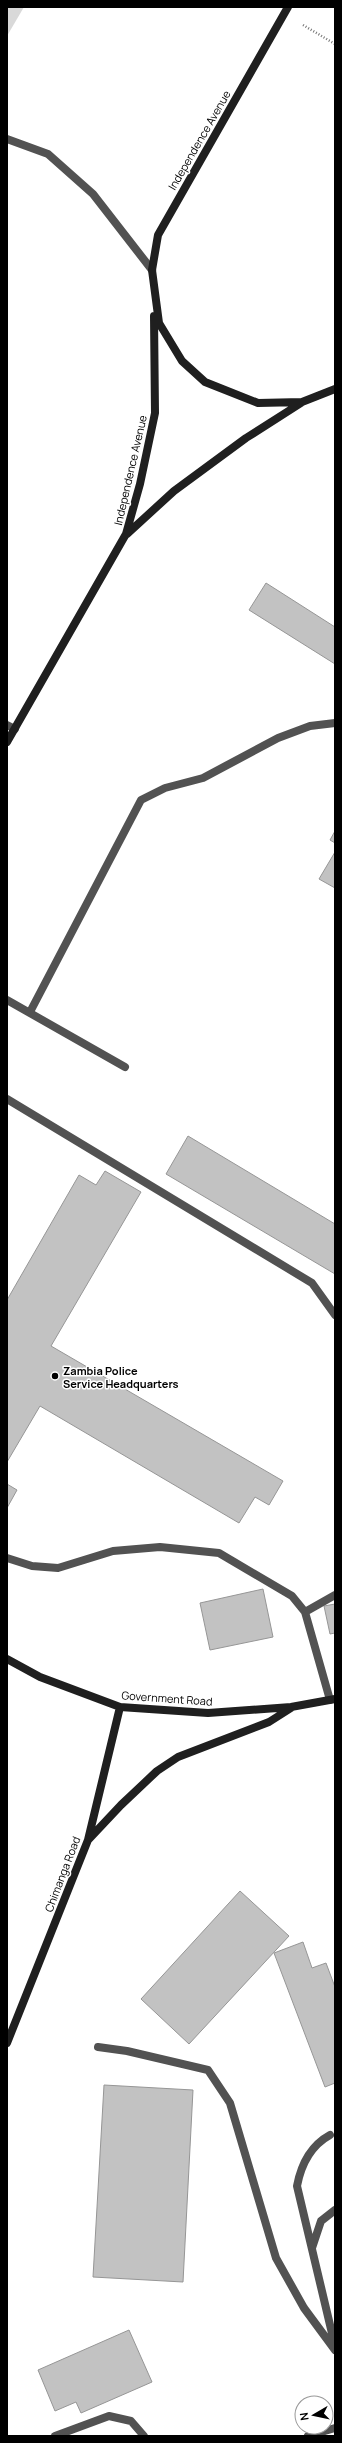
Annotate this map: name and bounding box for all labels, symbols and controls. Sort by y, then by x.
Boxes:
street label: Independence Avenue [164,87,234,193]
street label: Independence Avenue [110,413,150,527]
place label: Zambia Police Service Headquarters [63,1363,179,1391]
marker: Zambia Police Service Headquarters [50,1371,60,1381]
street label: Government Road [121,1687,213,1709]
street label: Chimanga Road [41,1834,83,1914]
north arrow [294,2395,334,2435]
text: N [296,2411,312,2422]

